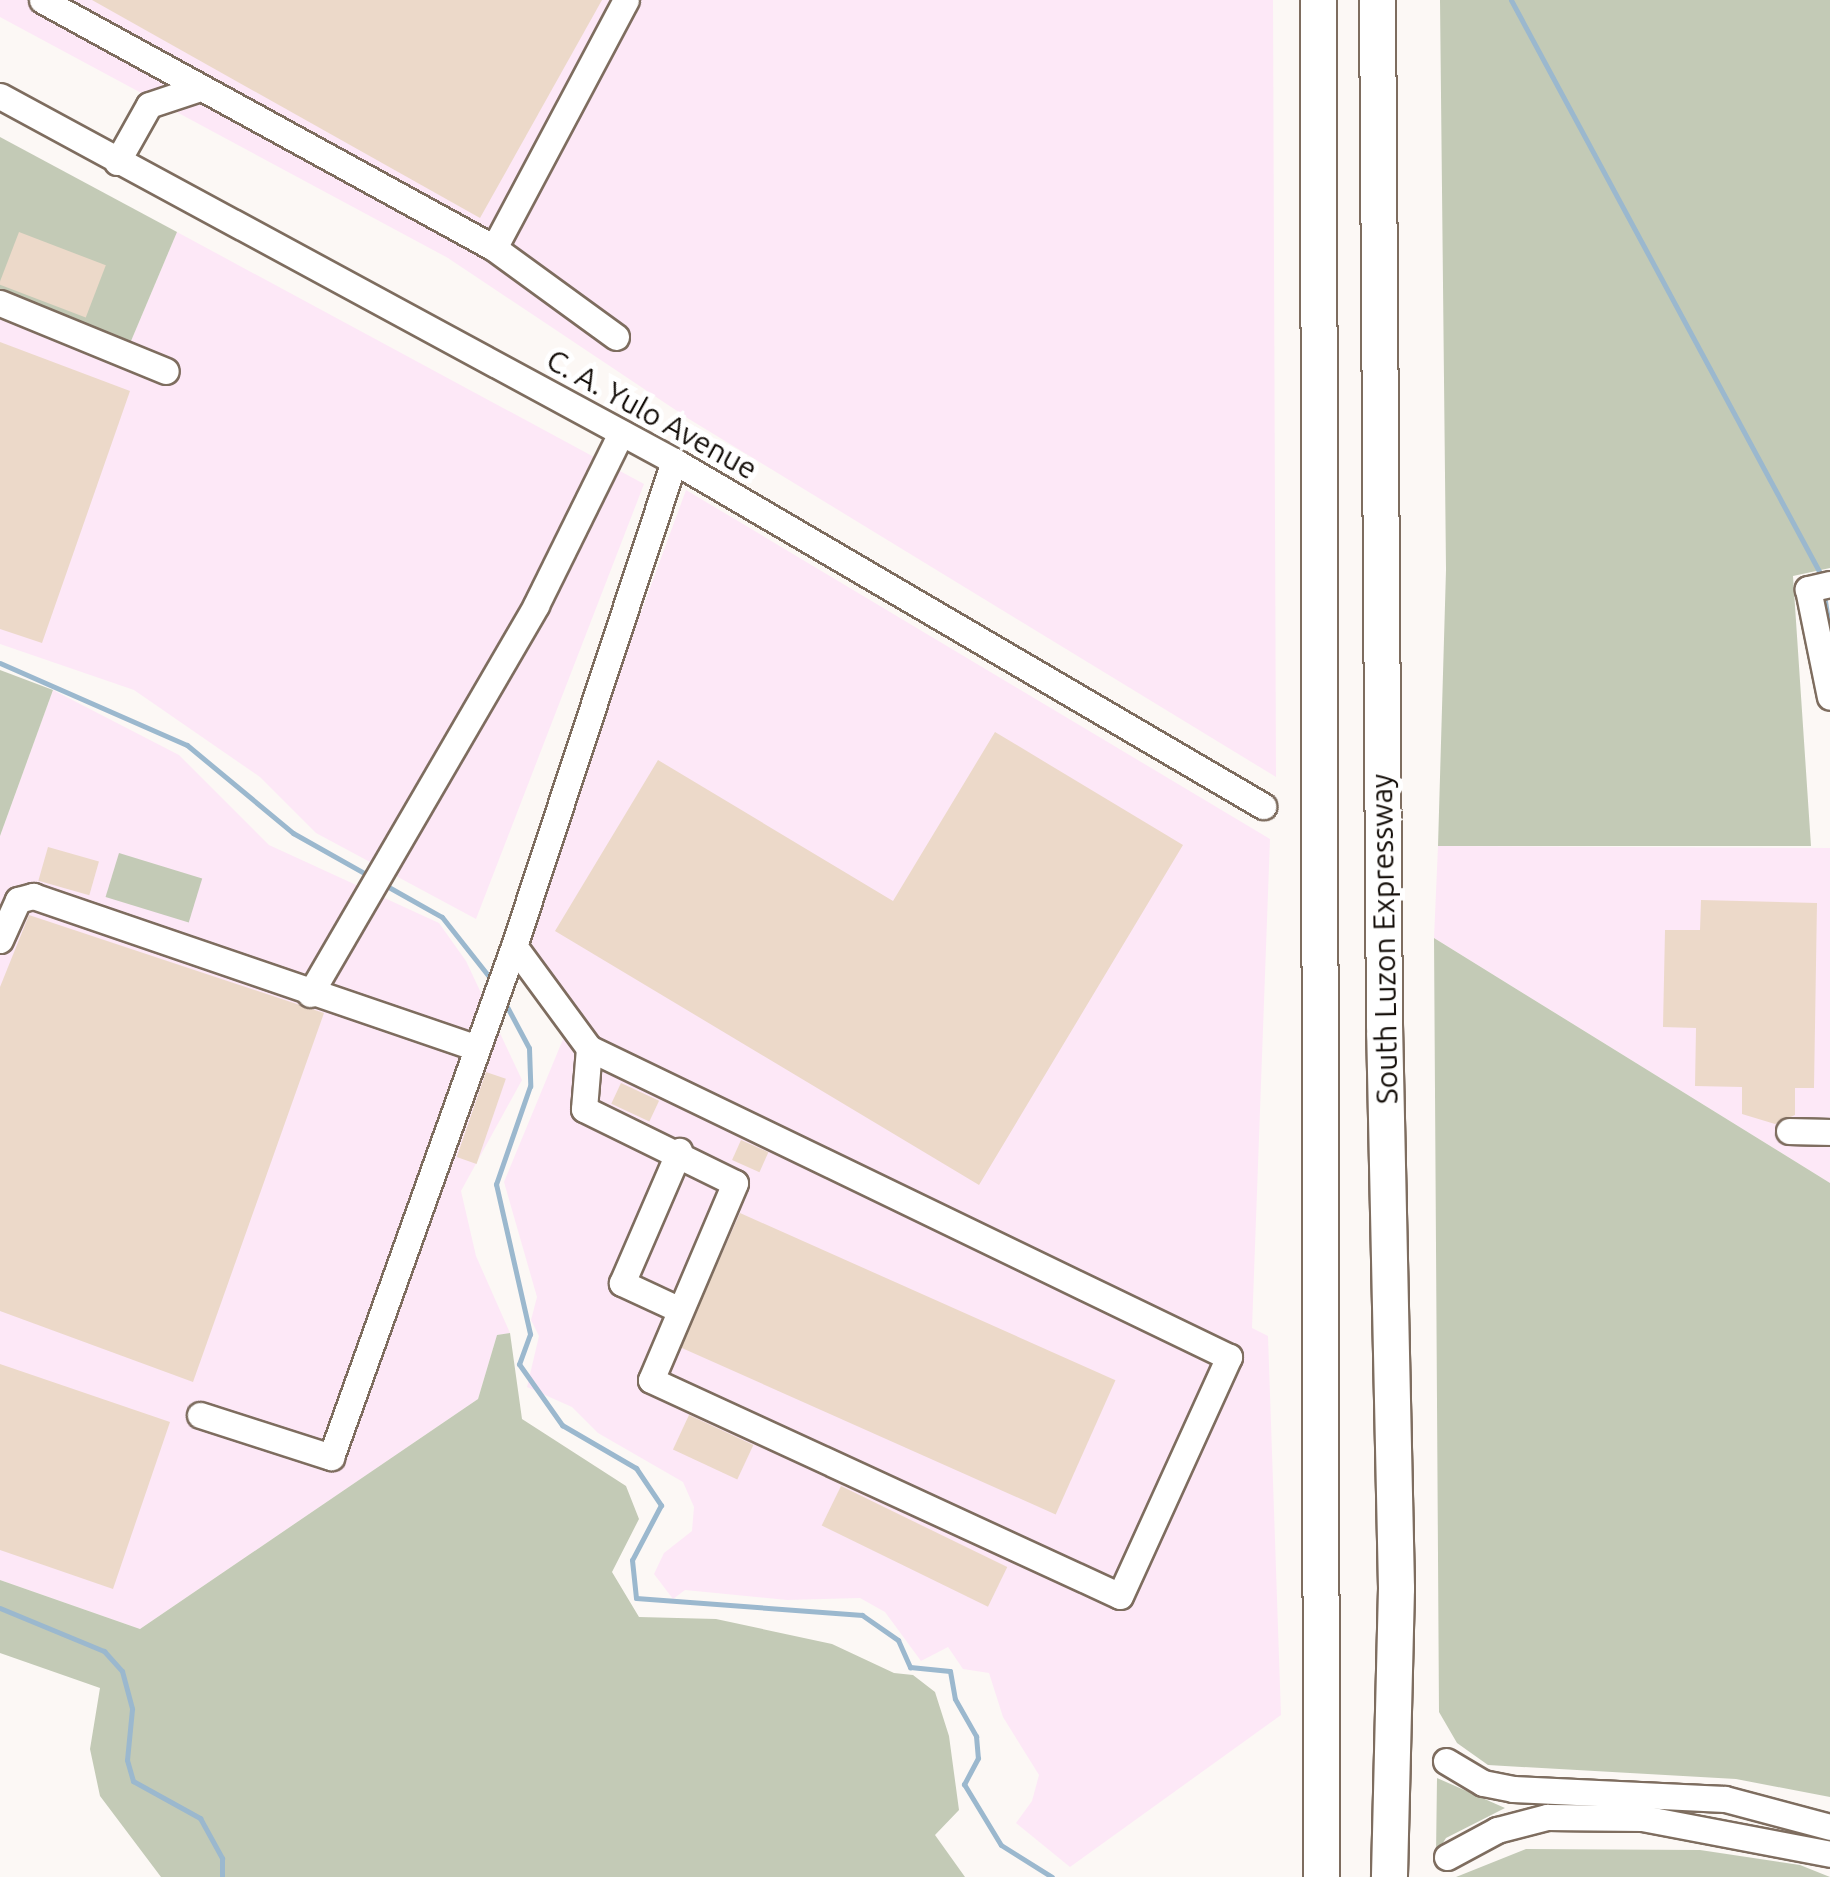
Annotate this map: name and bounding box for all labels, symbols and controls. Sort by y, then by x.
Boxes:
street label: C. A. Yulo Avenue [541,341,763,487]
street label: South Luzon Expressway [1363,773,1405,1105]

